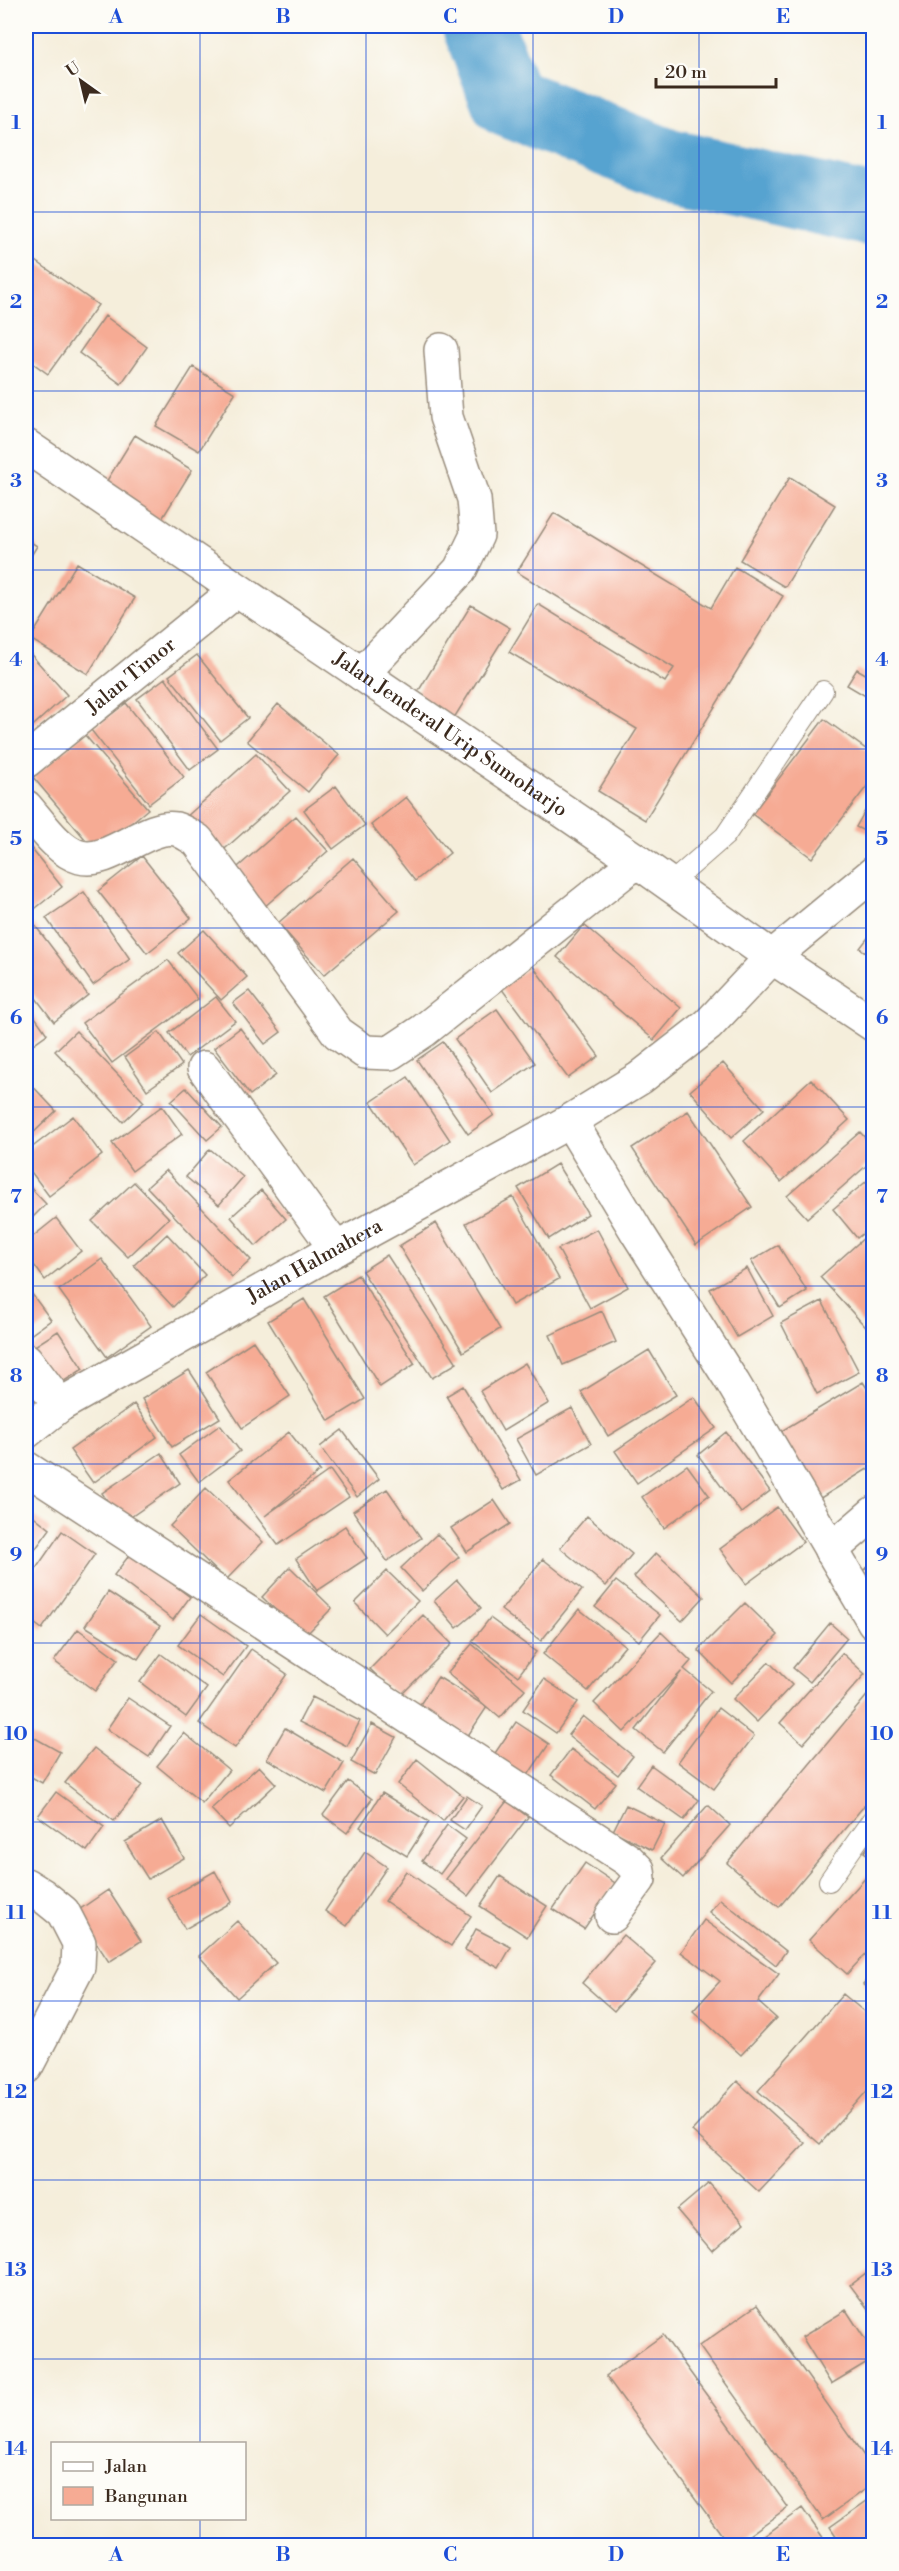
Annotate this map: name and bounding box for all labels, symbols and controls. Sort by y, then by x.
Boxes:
text: A [108,5,124,30]
text: B [275,5,291,30]
text: C [443,5,457,30]
text: D [608,5,624,30]
text: E [776,5,790,30]
north arrow [51,51,111,111]
scale bar [656,51,776,89]
text: U [62,57,84,81]
text: 20 m [665,61,707,84]
text: 1 [11,111,21,136]
text: 1 [877,111,887,136]
text: 2 [10,290,22,315]
text: 2 [876,290,888,315]
text: 3 [10,469,22,494]
text: 3 [876,469,888,494]
street label: Jalan Timor [80,632,181,721]
street label: Jalan Jenderal Urip Sumoharjo [328,645,572,823]
text: 4 [9,648,23,673]
text: 4 [875,648,889,673]
text: 5 [10,827,22,852]
text: 5 [876,827,888,852]
text: 6 [10,1006,23,1031]
text: 6 [876,1006,889,1031]
text: 7 [10,1185,22,1210]
text: 7 [876,1185,888,1210]
street label: Jalan Halmahera [242,1213,388,1310]
text: 8 [10,1364,23,1389]
text: 8 [876,1364,889,1389]
text: 9 [10,1543,22,1568]
text: 9 [876,1543,888,1568]
text: 10 [4,1722,28,1747]
text: 10 [870,1722,894,1747]
text: 11 [6,1901,26,1926]
text: 11 [872,1901,892,1926]
text: 12 [5,2080,27,2105]
text: 12 [871,2080,893,2105]
text: 13 [5,2258,27,2283]
text: 13 [871,2258,893,2283]
text: 14 [5,2437,27,2462]
text: 14 [871,2437,893,2462]
legend [51,2442,246,2520]
text: Jalan [104,2455,147,2478]
text: Bangunan [104,2485,188,2508]
text: A [108,2543,124,2568]
text: B [275,2543,291,2568]
text: C [443,2543,457,2568]
text: D [608,2543,624,2568]
text: E [776,2543,790,2568]

